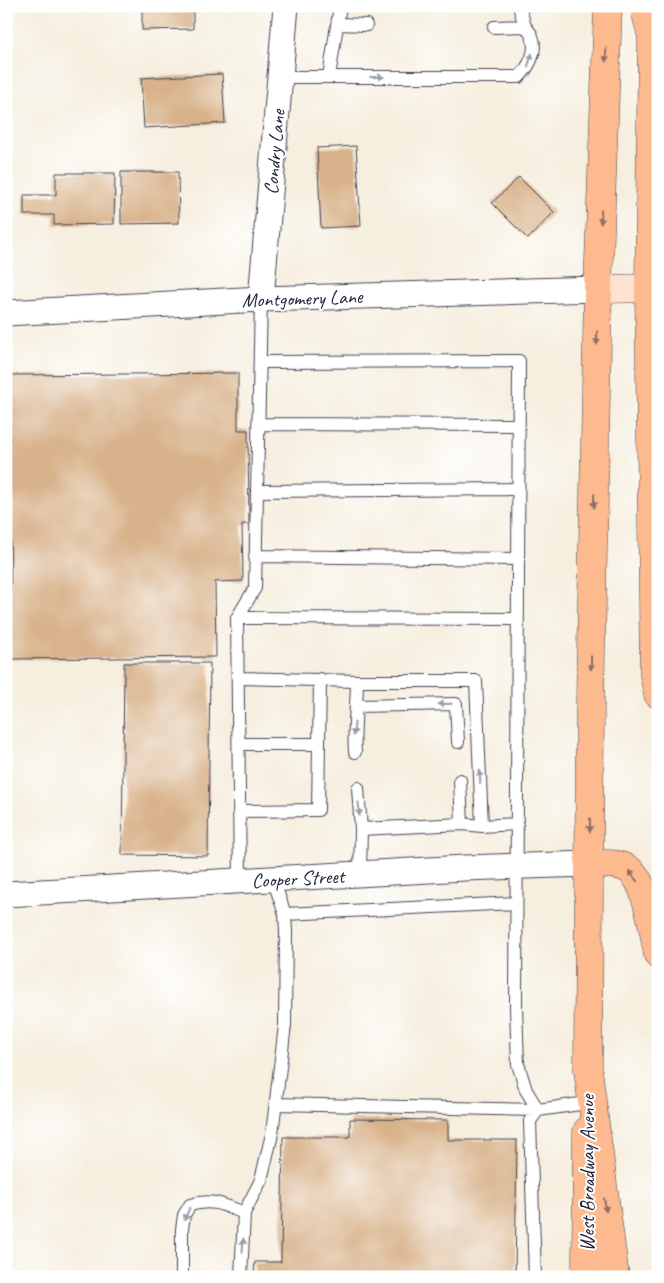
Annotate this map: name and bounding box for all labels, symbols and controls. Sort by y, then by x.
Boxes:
one-way arrow [602,47,610,63]
one-way arrow [527,52,535,67]
one-way arrow [370,73,386,81]
street label: Condry Lane [258,107,291,195]
one-way arrow [596,210,604,226]
street label: Montgomery Lane [241,284,364,313]
one-way arrow [593,330,601,346]
one-way arrow [590,493,598,509]
one-way arrow [587,655,595,671]
one-way arrow [437,700,453,708]
one-way arrow [350,721,358,737]
one-way arrow [476,769,484,785]
one-way arrow [355,801,363,817]
one-way arrow [586,818,594,834]
street label: Cooper Street [251,863,347,893]
one-way arrow [628,870,639,883]
street label: West Broadway Avenue [575,1093,600,1251]
one-way arrow [602,1197,610,1213]
one-way arrow [182,1207,190,1221]
one-way arrow [240,1237,248,1253]

